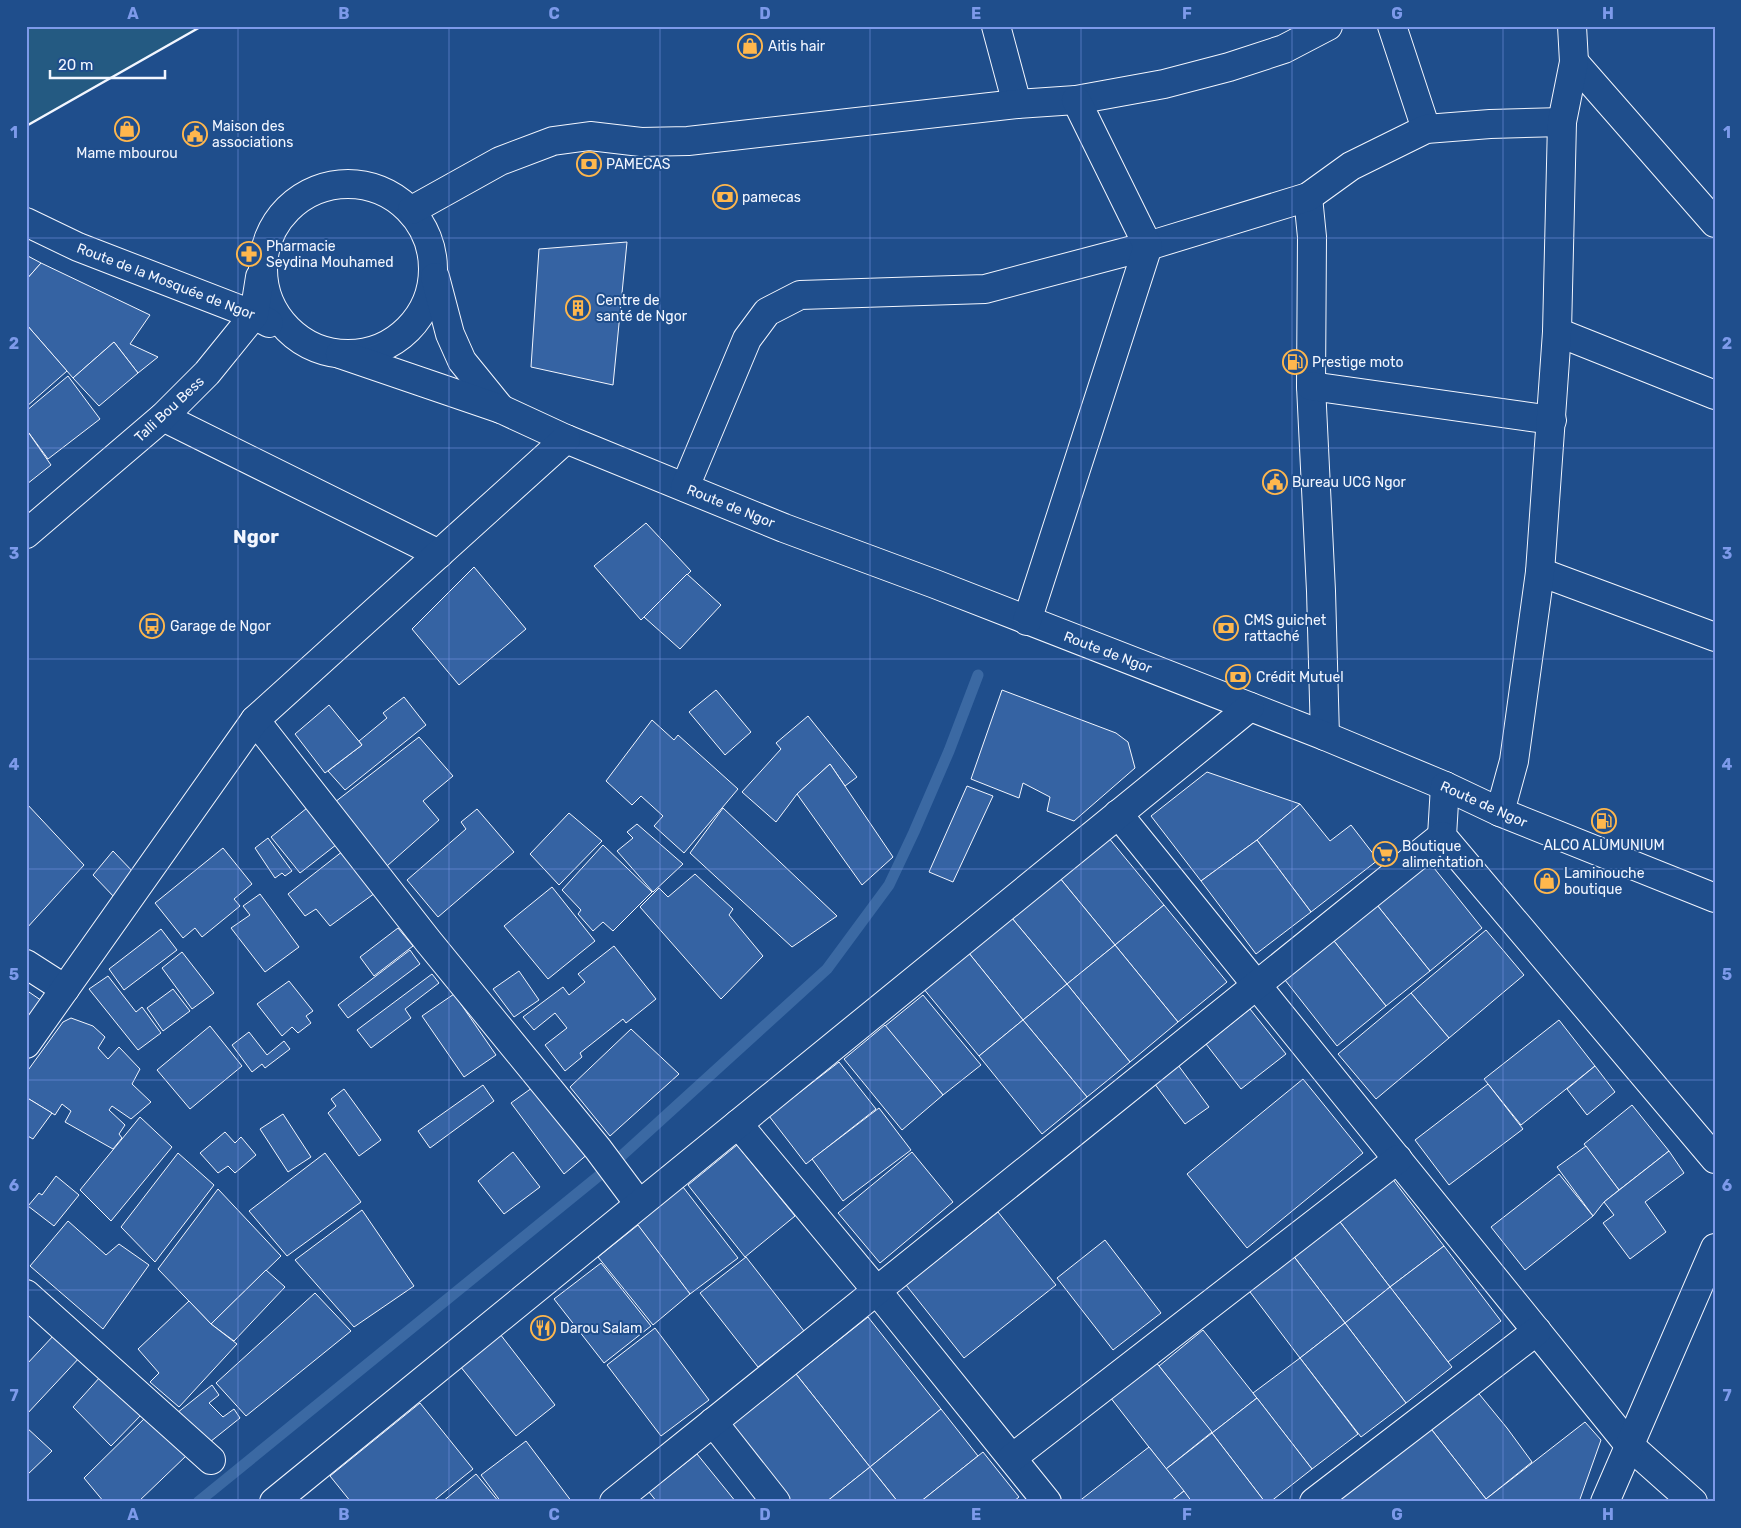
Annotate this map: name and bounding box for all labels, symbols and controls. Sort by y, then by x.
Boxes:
text: A [127,4,139,23]
text: B [338,4,350,23]
text: C [548,4,560,23]
text: D [759,4,771,23]
text: E [971,4,981,23]
text: F [1182,4,1192,23]
text: G [1391,4,1403,23]
text: H [1602,4,1614,23]
shop icon: Aitis hair [737,33,763,59]
place label: Aitis hair [768,38,826,55]
scale bar [50,48,165,80]
text: 20 m [58,56,93,74]
shop icon: Mame mbourou [114,116,140,142]
place label: Maison des associations [212,118,293,151]
public building icon: Maison des associations [182,121,208,147]
text: 1 [10,123,18,142]
text: 1 [1723,123,1731,142]
place label: Mame mbourou [76,145,178,162]
bank icon: PAMECAS [576,151,602,177]
place label: PAMECAS [606,156,671,173]
bank icon: pamecas [712,184,738,210]
place label: pamecas [742,189,801,206]
place label: Pharmacie Seydina Mouhamed [266,238,394,271]
street label: Route de la Mosquée de Ngor [74,240,258,324]
pharmacy icon: Pharmacie Seydina Mouhamed [236,241,262,267]
place label: Centre de santé de Ngor [596,292,688,325]
building icon: Centre de santé de Ngor [565,295,591,321]
text: 2 [9,334,19,353]
text: 2 [1722,334,1732,353]
fuel station icon: Prestige moto [1282,349,1308,375]
place label: Prestige moto [1312,354,1404,371]
street label: Talli Bou Bess [131,373,208,446]
public building icon: Bureau UCG Ngor [1262,469,1288,495]
place label: Bureau UCG Ngor [1292,474,1407,491]
street label: Route de Ngor [684,481,778,532]
district label: Ngor [233,525,279,548]
text: 3 [9,544,19,563]
text: 3 [1722,544,1732,563]
place label: CMS guichet rattaché [1244,612,1327,645]
bus stop icon: Garage de Ngor [139,613,165,639]
bank icon: CMS guichet rattaché [1213,615,1239,641]
place label: Garage de Ngor [170,618,272,635]
street label: Route de Ngor [1061,628,1155,677]
bank icon: Crédit Mutuel [1225,664,1251,690]
place label: Crédit Mutuel [1256,669,1344,686]
text: 4 [9,755,20,774]
text: 4 [1722,755,1733,774]
street label: Route de Ngor [1438,778,1531,831]
fuel station icon: ALCO ALUMUNIUM [1591,808,1617,834]
place label: ALCO ALUMUNIUM [1543,837,1665,854]
place label: Boutique alimentation [1402,838,1484,871]
supermarket icon: Boutique alimentation [1372,841,1398,867]
place label: Laminouche boutique [1564,865,1645,898]
shop icon: Laminouche boutique [1534,868,1560,894]
text: 5 [9,965,19,984]
text: 5 [1722,965,1732,984]
text: 6 [9,1176,19,1195]
text: 6 [1722,1176,1732,1195]
restaurant icon: Darou Salam [530,1315,556,1341]
place label: Darou Salam [560,1320,642,1337]
text: 7 [9,1386,19,1405]
text: 7 [1722,1386,1732,1405]
text: A [127,1505,139,1524]
text: B [338,1505,350,1524]
text: C [548,1505,560,1524]
text: D [759,1505,771,1524]
text: E [971,1505,981,1524]
text: F [1182,1505,1192,1524]
text: G [1391,1505,1403,1524]
text: H [1602,1505,1614,1524]

